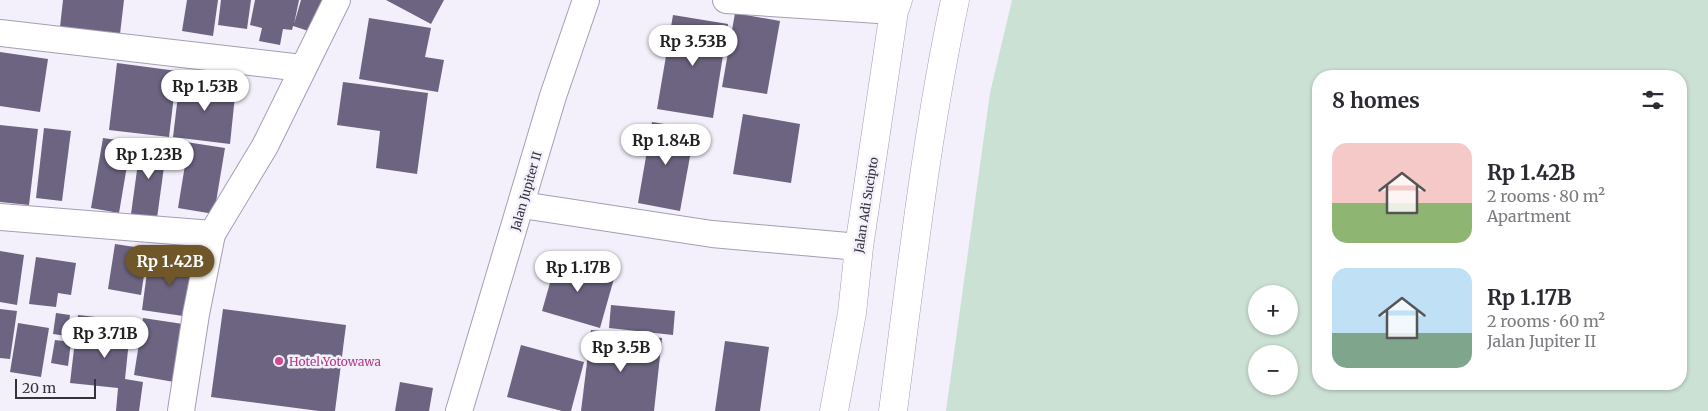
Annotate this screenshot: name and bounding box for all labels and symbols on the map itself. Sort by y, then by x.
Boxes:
pin: Rp 3.53B [641,24,745,67]
pin: Rp 1.53B [153,70,257,112]
pin: Rp 1.84B [614,124,718,166]
pin: Rp 1.23B [97,138,201,180]
street label: Jalan Jupiter II [507,150,544,233]
street label: Jalan Adi Sucipto [851,156,881,255]
pin: Rp 1.42B [118,244,222,287]
pin: Rp 1.17B [526,250,630,293]
pin: Rp 3.71B [53,316,157,359]
pin: Rp 3.5B [575,330,667,373]
place label: Hotel Yotowawa [289,354,381,369]
marker: Hotel Yotowawa [273,355,285,367]
scale bar [15,376,96,399]

